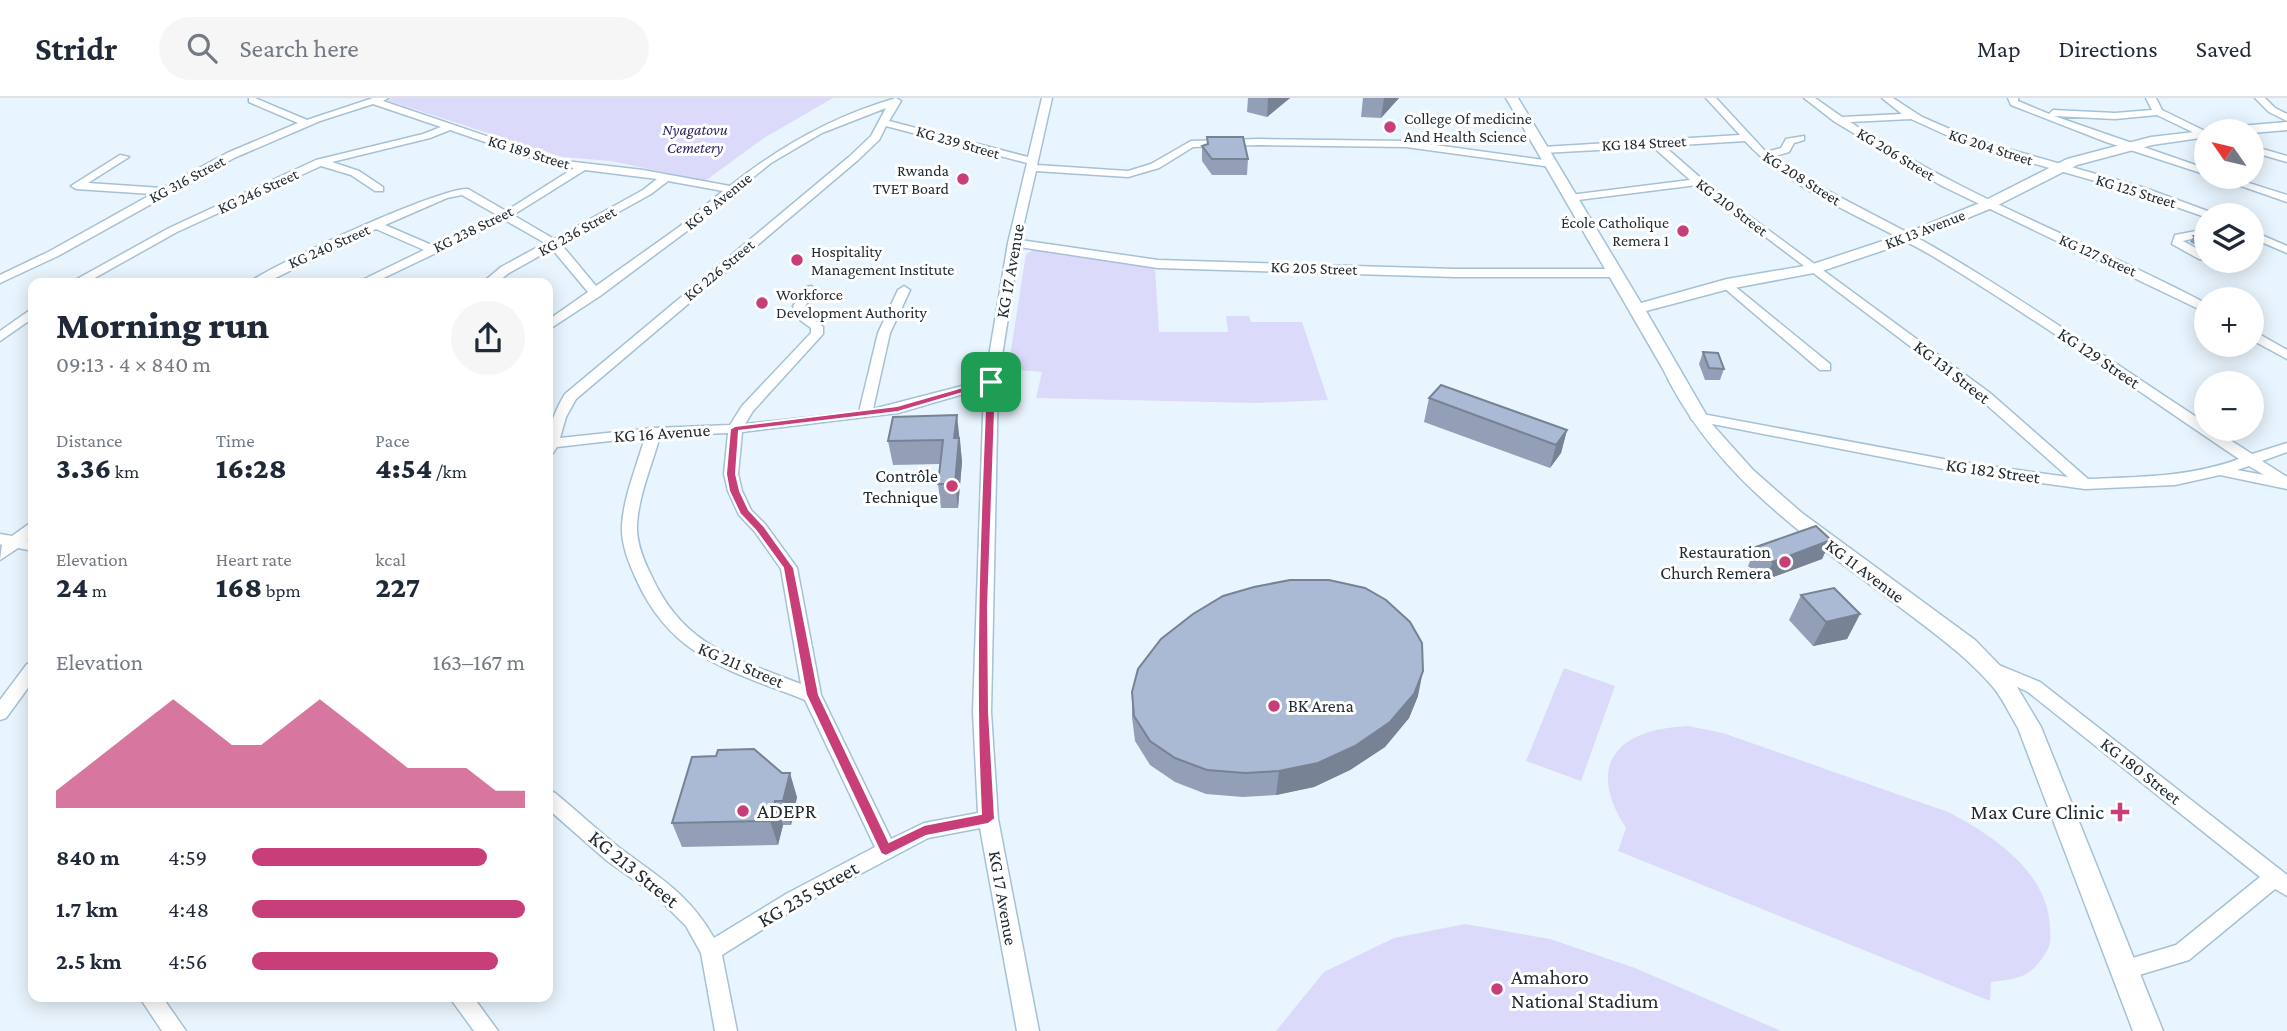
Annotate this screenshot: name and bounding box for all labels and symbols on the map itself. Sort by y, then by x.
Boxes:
place label: College Of medicine And Health Science [1404,110,1532,145]
marker: College Of medicine And Health Science [1382,119,1398,135]
north arrow [2194,119,2264,189]
park label: Nyagatovu Cemetery [662,121,728,157]
street label: KG 239 Street [914,122,1002,162]
street label: KG 206 Street [1854,124,1938,184]
street label: KG 204 Street [1947,125,2036,169]
street label: KG 189 Street [486,132,573,173]
street label: KG 184 Street [1601,132,1687,154]
street label: KG 208 Street [1760,147,1844,209]
street label: KG 316 Street [146,152,229,206]
place label: Rwanda TVET Board [873,162,950,197]
street label: KG 246 Street [215,165,301,217]
street label: KG 8 Avenue [681,169,755,233]
marker: Rwanda TVET Board [955,171,971,187]
street label: KG 125 Street [2094,171,2179,211]
street label: KG 210 Street [1693,175,1771,240]
street label: KG 238 Street [430,202,516,256]
street label: KG 236 Street [535,202,619,259]
street label: KK 13 Avenue [1883,206,1967,252]
place label: École Catholique Remera 1 [1561,214,1669,249]
street label: KG 240 Street [286,220,373,272]
street label: KG 17 Avenue [992,222,1028,320]
marker: École Catholique Remera 1 [1675,223,1691,239]
street label: KG 127 Street [2057,230,2140,280]
street label: KG 226 Street [681,235,758,304]
place label: Hospitality Management Institute [811,243,954,279]
marker: Hospitality Management Institute [789,252,805,268]
street label: KG 205 Street [1270,258,1358,278]
place label: Workforce Development Authority [776,286,928,322]
marker: Workforce Development Authority [754,295,770,311]
street label: KG 129 Street [2054,323,2144,393]
street label: KG 131 Street [1910,336,1995,409]
pin [961,352,1021,412]
street label: KG 16 Avenue [613,420,711,446]
street label: KG 182 Street [1945,455,2042,488]
place label: Contrôle Technique [863,466,938,507]
marker: Contrôle Technique [944,478,960,494]
street label: KG 11 Avenue [1822,535,1908,607]
place label: Restauration Church Remera [1660,542,1771,583]
marker: Restauration Church Remera [1777,554,1793,570]
street label: KG 211 Street [695,638,788,692]
place label: BK Arena [1288,696,1354,716]
marker: BK Arena [1266,698,1282,714]
street label: KG 180 Street [2097,733,2186,809]
place label: ADEPR [757,799,817,823]
place label: Max Cure Clinic [1971,800,2104,824]
marker: Max Cure Clinic [2110,802,2130,822]
marker: ADEPR [735,803,751,819]
street label: KG 213 Street [584,825,685,913]
street label: KG 17 Avenue [985,849,1021,947]
street label: KG 235 Street [753,855,863,932]
place label: Amahoro National Stadium [1511,965,1659,1013]
marker: Amahoro National Stadium [1489,981,1505,997]

